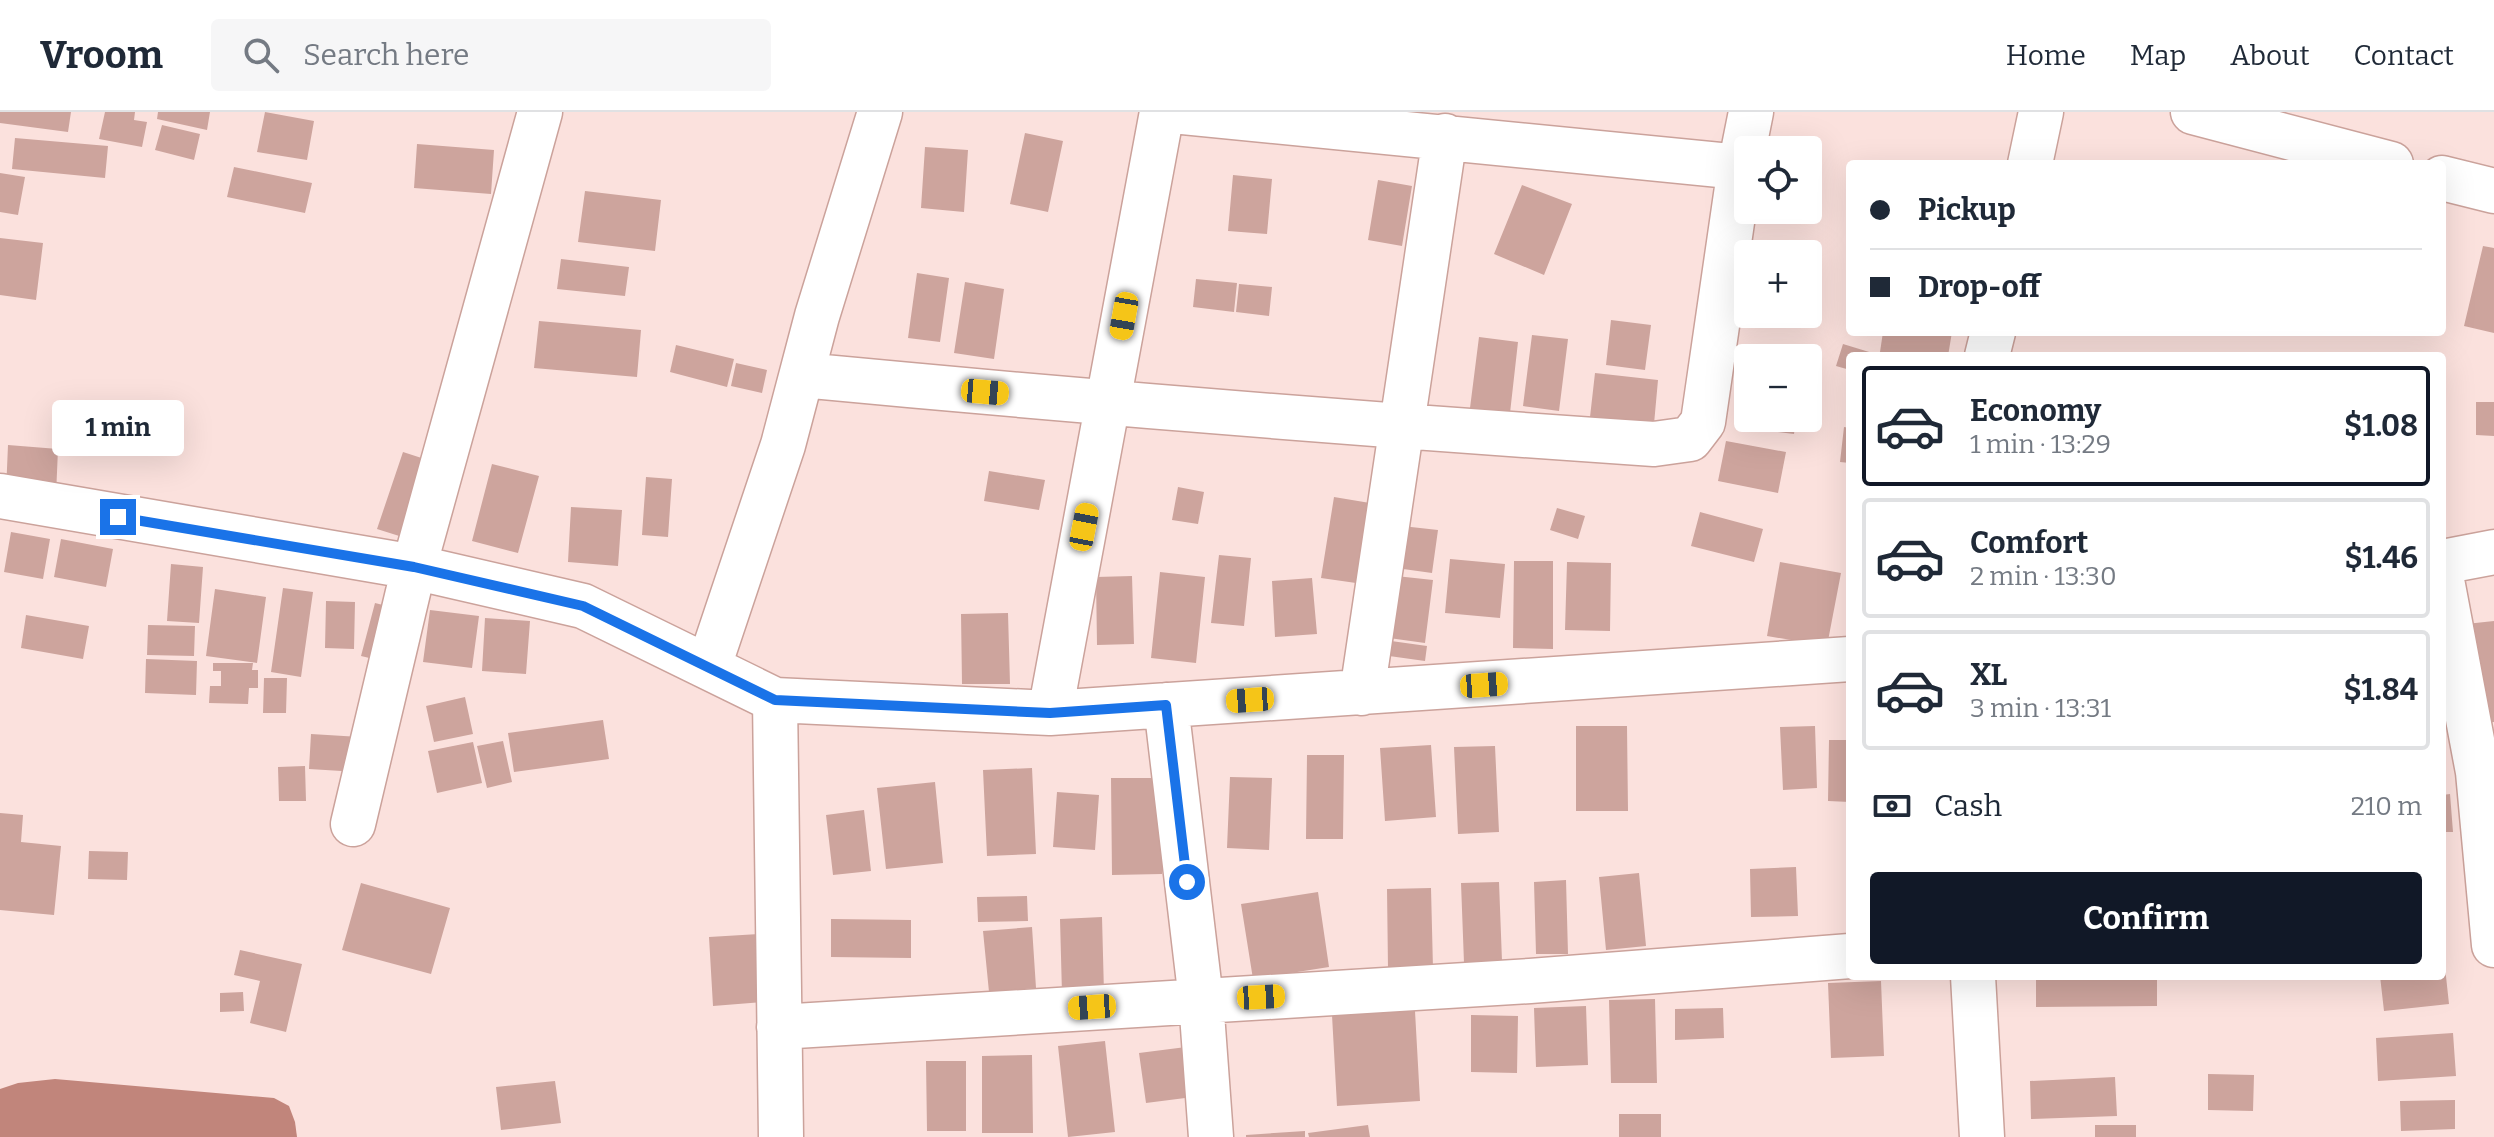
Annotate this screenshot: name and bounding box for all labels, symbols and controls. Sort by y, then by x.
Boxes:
search box [211,19,771,91]
text: Vroom [40,32,163,78]
icon: search [239,33,283,77]
text: Search here [303,37,469,73]
text: Home [2006,39,2086,72]
text: Map [2130,39,2186,72]
text: About [2230,39,2310,72]
text: Contact [2354,39,2454,72]
map controls [1734,136,1822,432]
button: locate [1734,136,1822,224]
text: Pickup [1918,192,2016,228]
button: + [1734,240,1822,328]
text: Drop-off [1918,269,2040,305]
car [1108,290,1140,342]
button: − [1734,344,1822,432]
car [960,378,1010,406]
icon: car [1874,390,1946,462]
text: Economy [1970,393,2101,429]
callout: 1 min [52,401,184,457]
text: $1.08 [2344,408,2418,444]
text: 1 min [85,412,151,443]
text: 1 min · 13:29 [1970,429,2111,460]
route end [100,499,136,535]
car [1068,501,1100,553]
icon: car [1874,522,1946,594]
text: Comfort [1970,525,2088,561]
text: $1.46 [2344,540,2418,576]
text: 2 min · 13:30 [1970,561,2117,592]
icon: car [1874,654,1946,726]
text: XL [1970,657,2007,693]
car [1459,671,1509,699]
text: $1.84 [2343,672,2418,708]
car [1225,686,1275,714]
text: 3 min · 13:31 [1970,693,2111,724]
icon: cash [1870,784,1914,828]
text: Cash [1934,788,2002,824]
text: 210 m [2351,791,2422,822]
route start [1169,864,1205,900]
button: Confirm [1870,872,2422,964]
car [1236,984,1286,1010]
car [1067,993,1117,1021]

